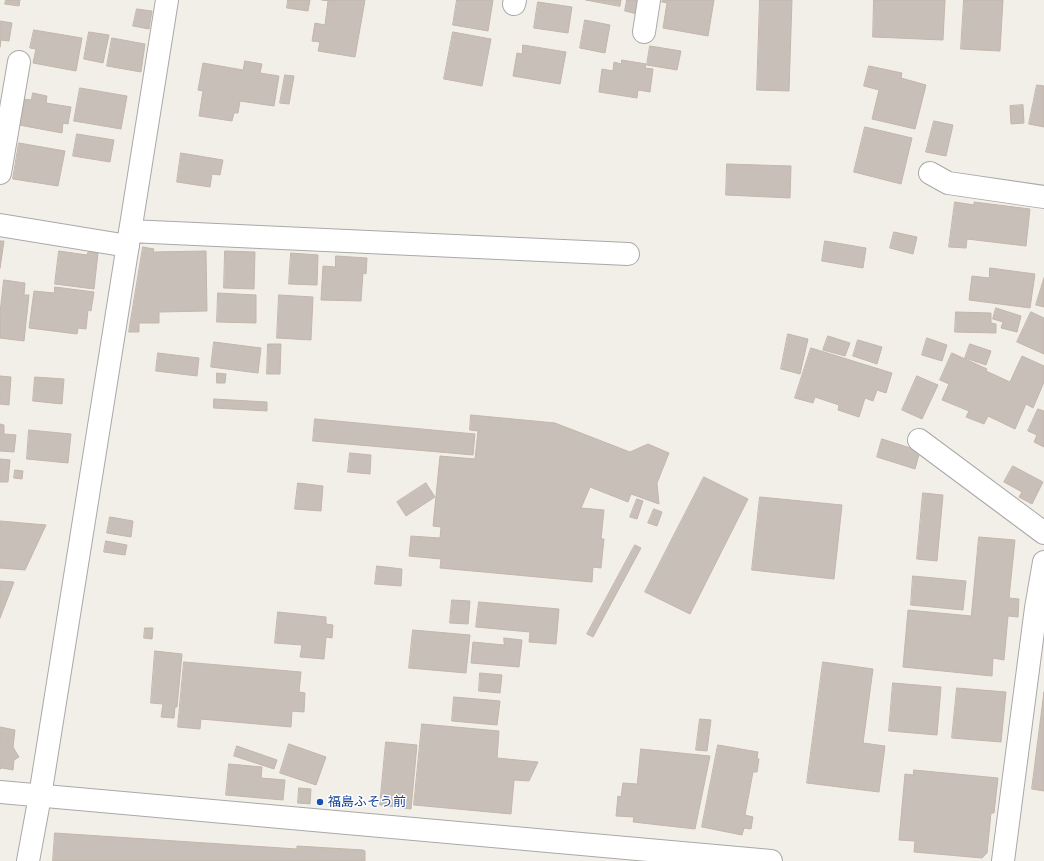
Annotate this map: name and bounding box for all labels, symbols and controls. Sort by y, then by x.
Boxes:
place label: 福島ふそう前 [328,794,406,810]
marker: 福島ふそう前 [315,797,325,807]

